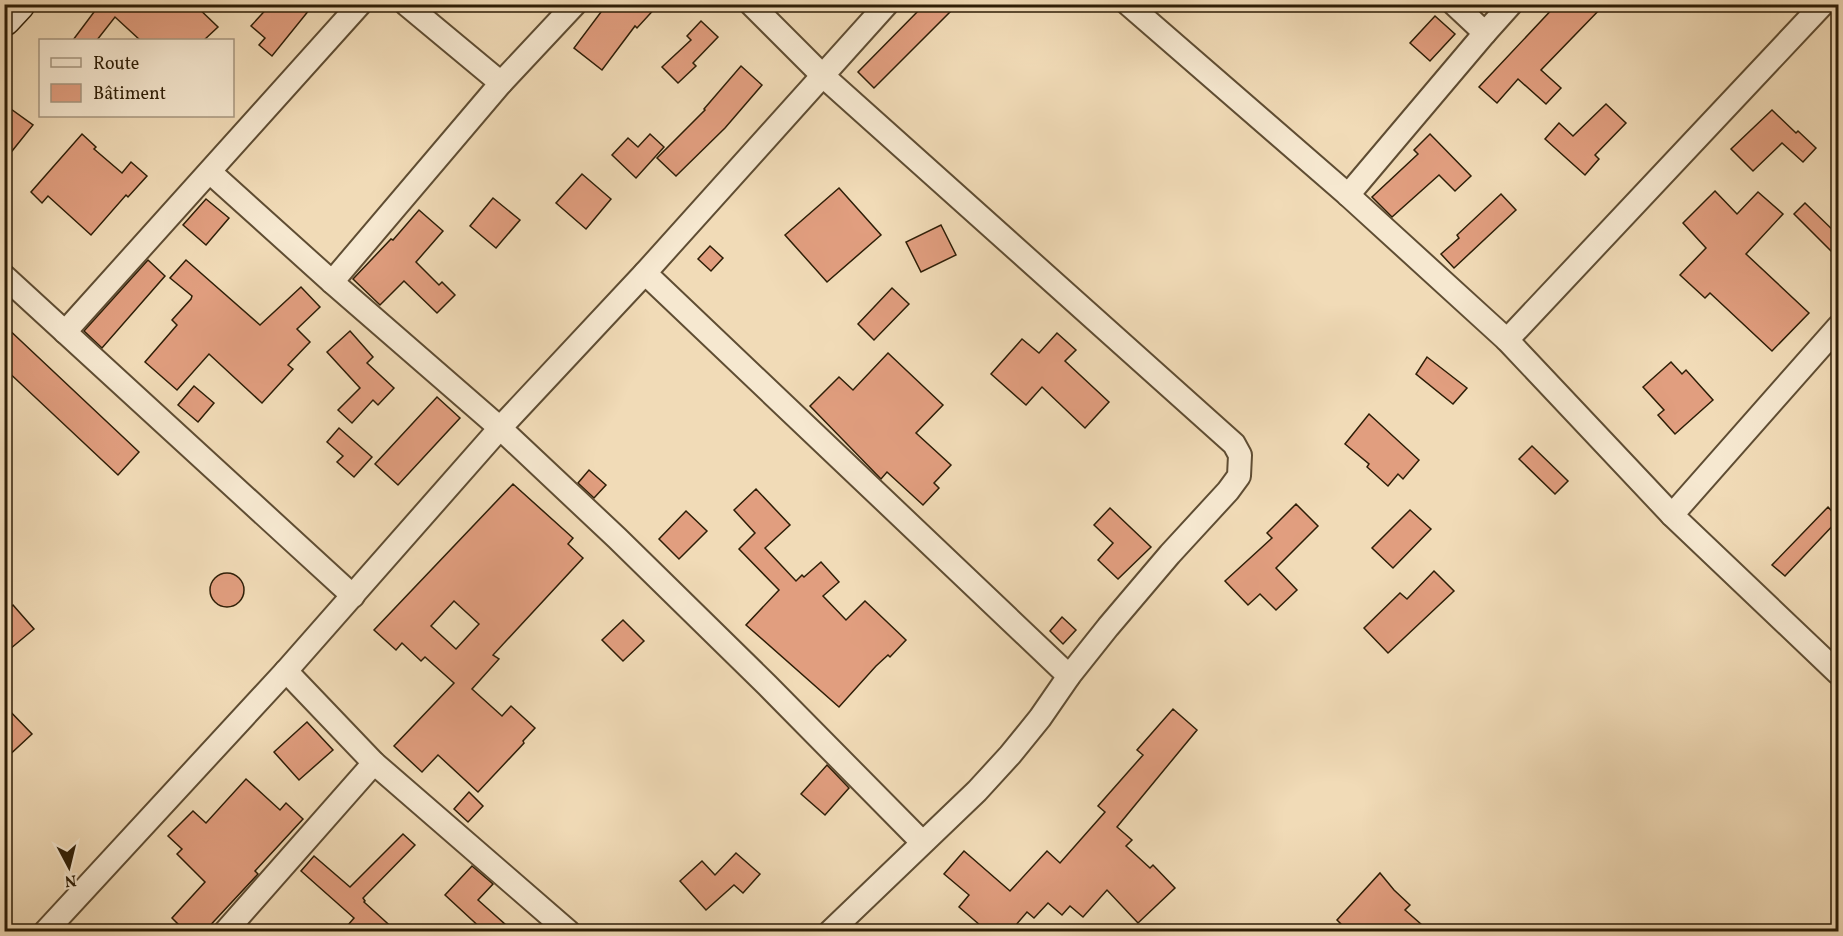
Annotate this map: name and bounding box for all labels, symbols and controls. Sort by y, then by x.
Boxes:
legend [39,39,234,117]
text: Route [93,52,139,77]
text: Bâtiment [93,82,166,107]
north arrow [39,837,99,897]
text: N [63,868,78,892]

